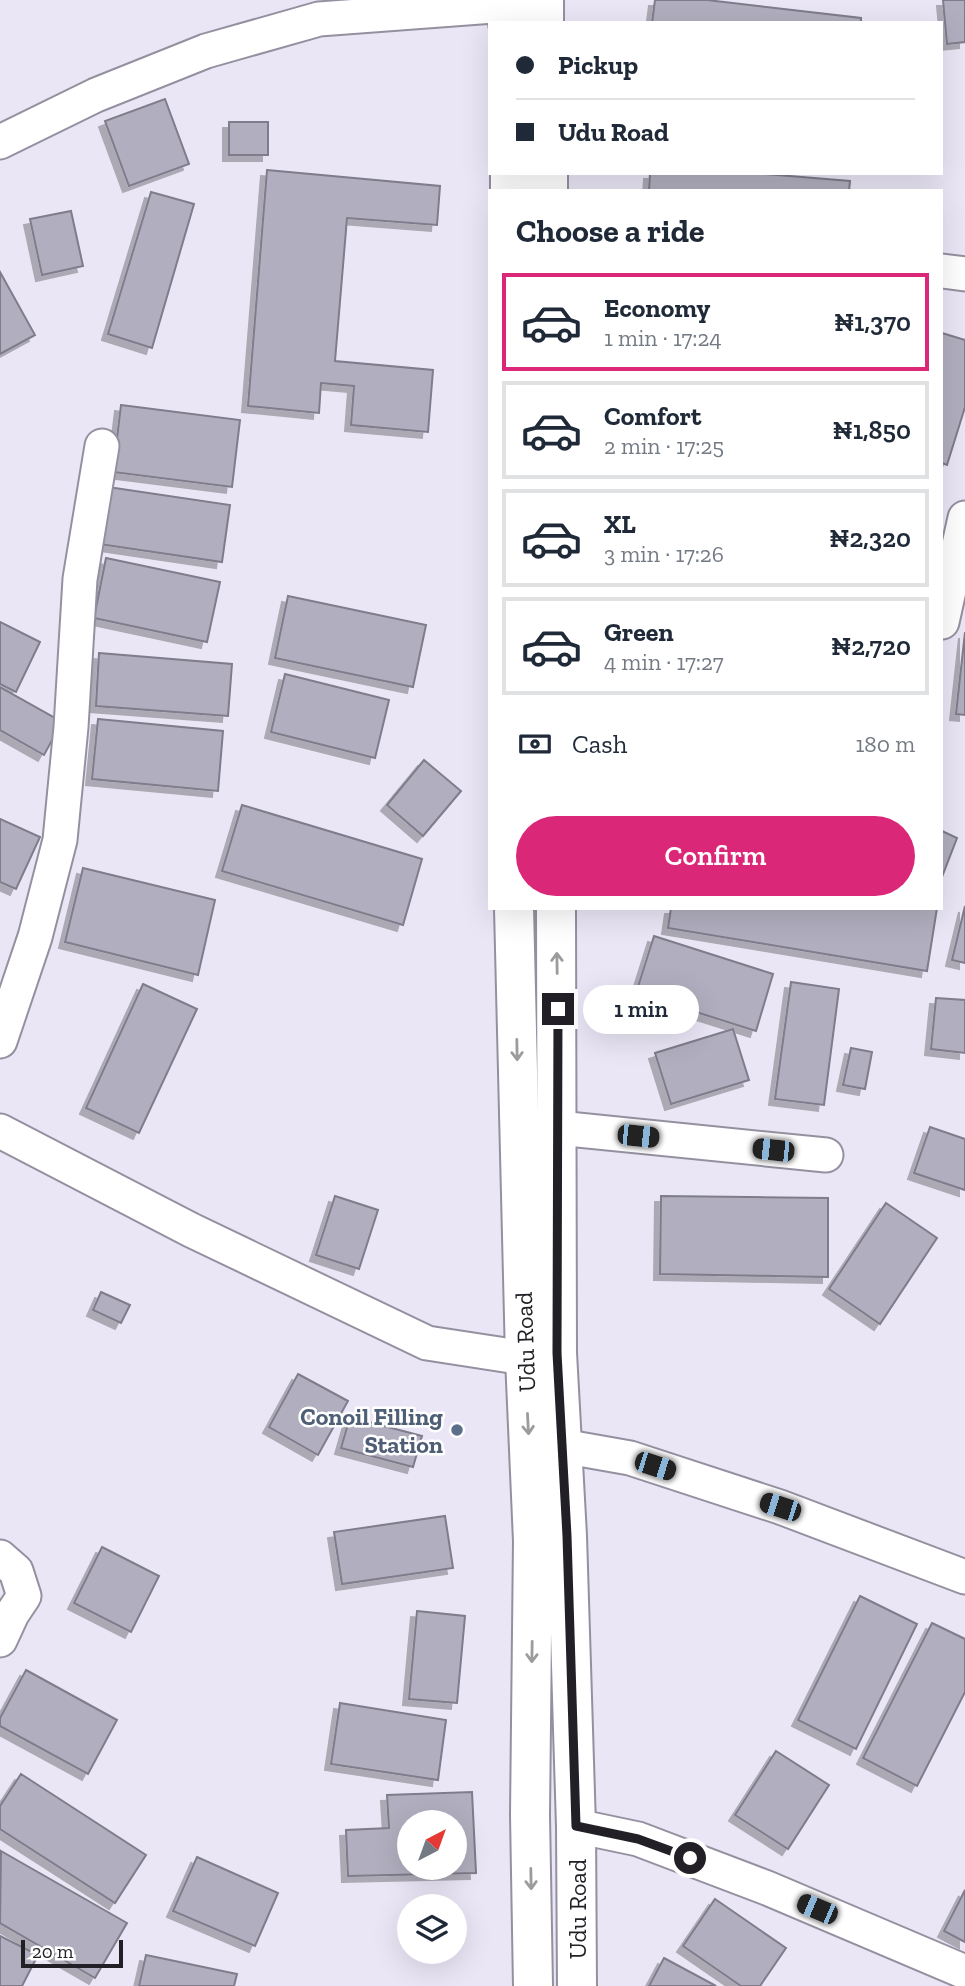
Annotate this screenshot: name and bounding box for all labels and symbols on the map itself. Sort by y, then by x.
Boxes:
one-way arrow [551,951,564,974]
callout: 1 min [582,984,698,1034]
route end [542,993,574,1025]
one-way arrow [510,1038,524,1061]
car [617,1123,660,1149]
car [752,1137,795,1163]
street label: Udu Road [509,1291,541,1393]
place label: Conoil Filling Station [300,1402,443,1459]
one-way arrow [522,1413,535,1435]
marker: Conoil Filling Station [449,1422,465,1438]
car [632,1450,679,1482]
car [757,1491,804,1523]
one-way arrow [525,1640,539,1663]
north arrow [397,1810,467,1880]
route start [674,1842,706,1874]
street label: Udu Road [563,1859,592,1959]
one-way arrow [524,1867,538,1890]
car [794,1891,841,1927]
scale bar [21,1937,122,1969]

